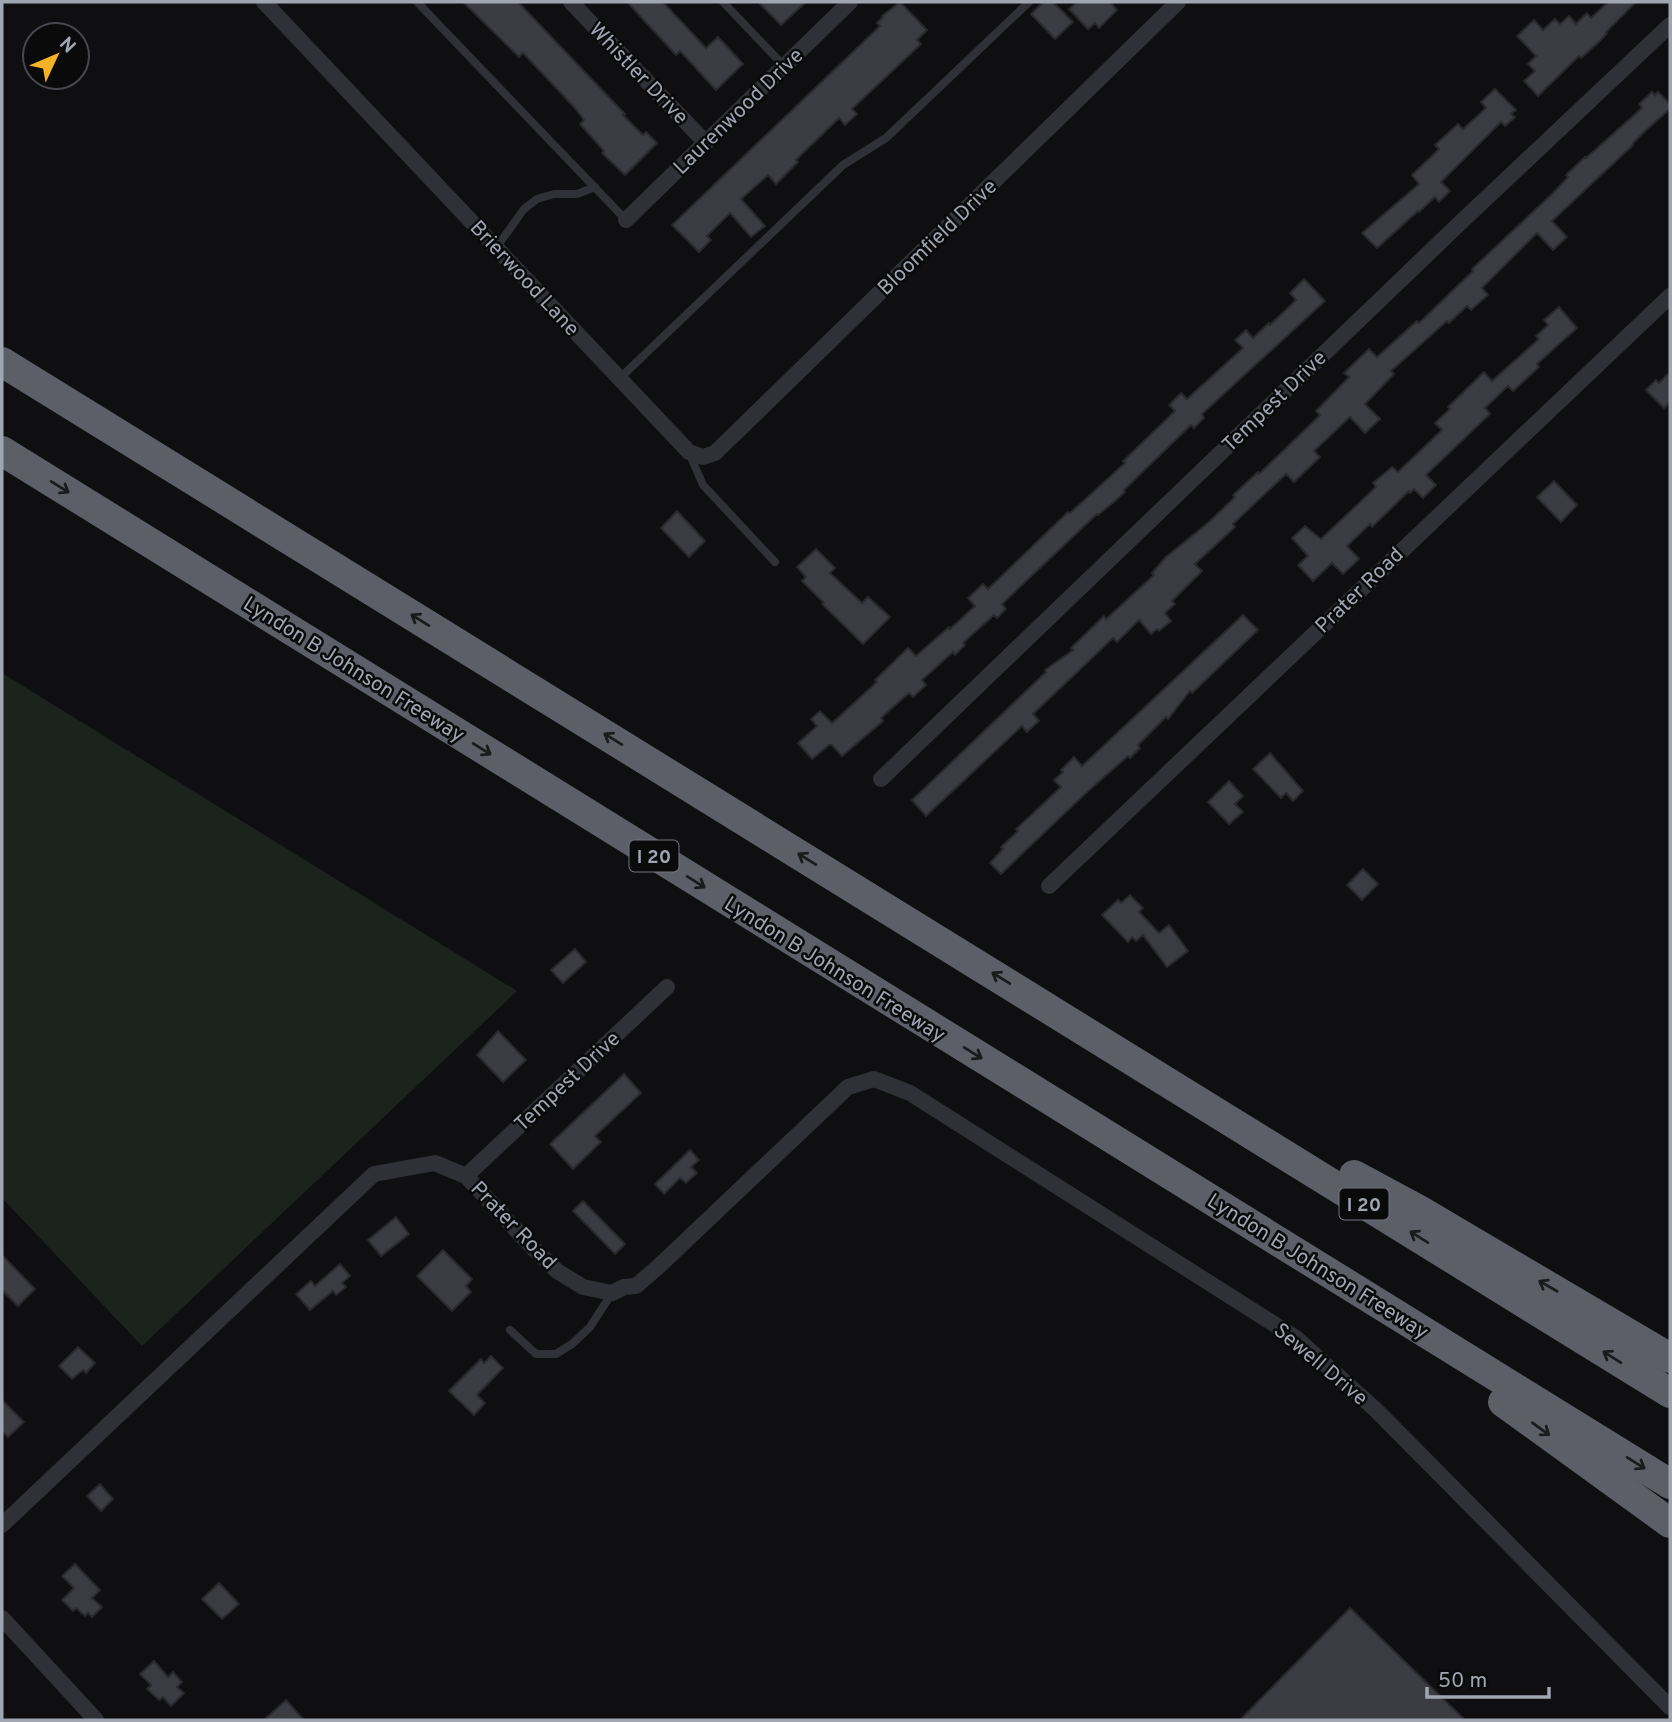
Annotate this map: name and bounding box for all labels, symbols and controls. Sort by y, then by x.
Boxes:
street label: Whistler Drive [582,17,693,131]
north arrow [21,21,91,91]
text: N [53,32,80,59]
street label: Laurenwood Drive [668,43,810,181]
street label: Bloomfield Drive [872,174,1004,302]
street label: Brierwood Lane [463,215,585,343]
street label: Tempest Drive [1217,345,1333,459]
one-way arrow [49,481,69,495]
street label: Prater Road [1310,542,1410,640]
street label: Lyndon B Johnson Freeway [238,591,469,750]
one-way arrow [410,612,430,626]
one-way arrow [604,732,624,746]
one-way arrow [472,742,492,756]
road number: I 20 [630,841,678,872]
one-way arrow [798,851,817,866]
one-way arrow [686,875,705,890]
street label: Lyndon B Johnson Freeway [719,891,950,1050]
one-way arrow [991,971,1011,985]
street label: Tempest Drive [509,1026,627,1138]
one-way arrow [963,1046,982,1061]
street label: Prater Road [464,1176,562,1276]
street label: Lyndon B Johnson Freeway [1202,1188,1433,1347]
road number: I 20 [1340,1188,1388,1220]
one-way arrow [1409,1230,1429,1244]
one-way arrow [1538,1279,1559,1292]
street label: Sewell Drive [1267,1318,1373,1412]
one-way arrow [1603,1349,1623,1363]
one-way arrow [1531,1422,1550,1436]
one-way arrow [1626,1456,1645,1471]
scale bar [1427,1656,1550,1700]
text: 50 m [1438,1668,1487,1695]

